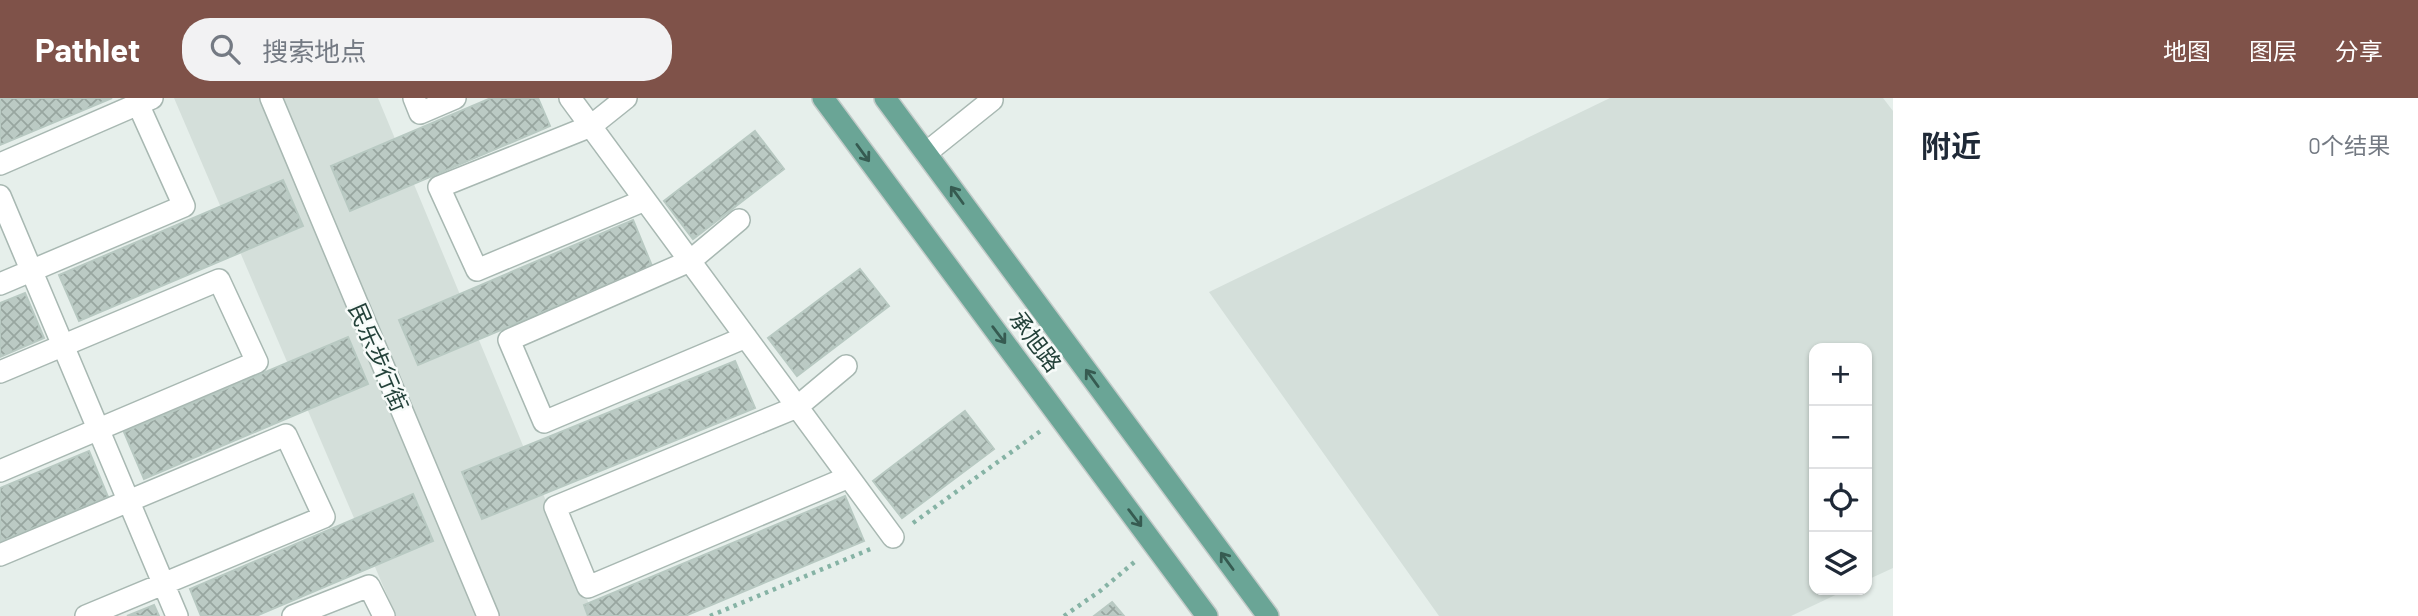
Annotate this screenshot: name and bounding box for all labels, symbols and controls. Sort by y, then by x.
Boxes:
search box [182,18,672,81]
text: Pathlet [35,29,140,69]
icon: search [206,30,244,68]
text: 搜索地点 [262,35,366,66]
text: 地图 [2163,36,2211,65]
text: 图层 [2249,36,2297,65]
text: 分享 [2335,36,2383,65]
text: 附近 [1921,127,1981,163]
text: 0个结果 [2308,131,2390,159]
one-way arrow [856,143,870,162]
one-way arrow [950,186,964,205]
street label: 民乐步行街 [344,299,414,415]
street label: 承旭路 [1004,305,1068,377]
one-way arrow [991,326,1006,345]
map controls [1809,343,1872,595]
button: + [1809,343,1872,406]
one-way arrow [1085,369,1099,388]
button: − [1809,406,1872,469]
button: locate [1809,469,1872,532]
one-way arrow [1127,508,1142,527]
button: layers [1809,532,1872,595]
one-way arrow [1220,552,1234,571]

